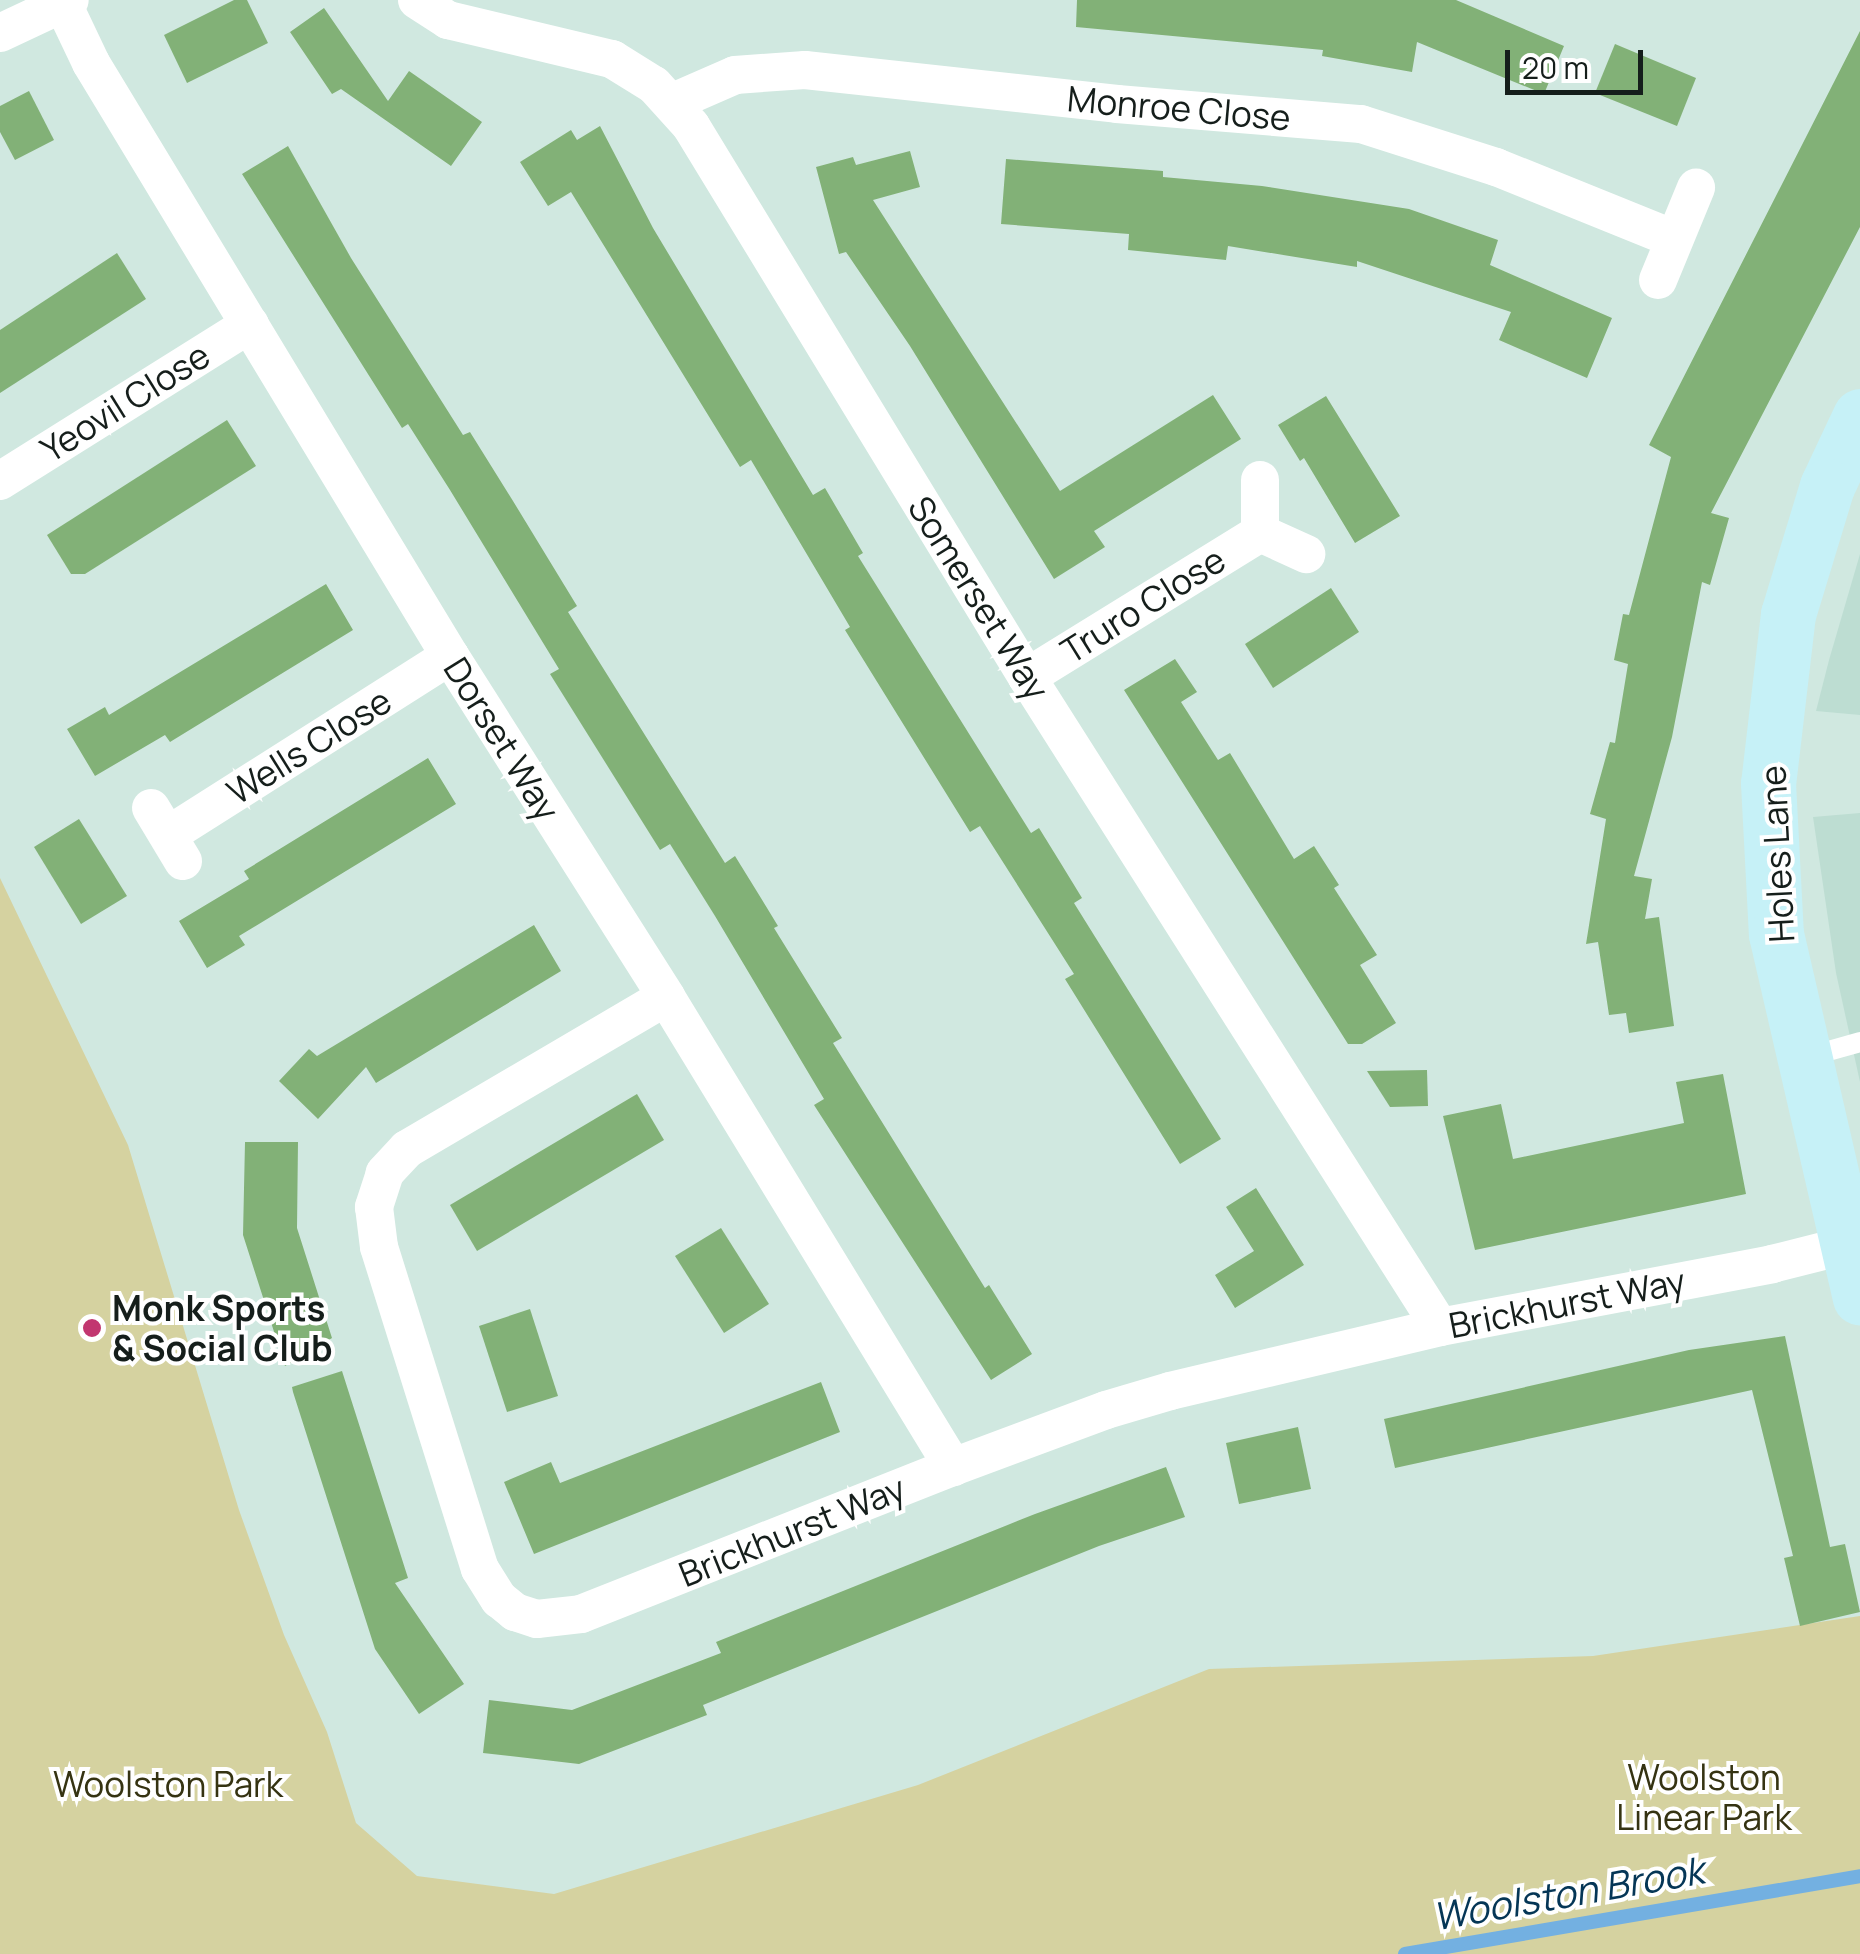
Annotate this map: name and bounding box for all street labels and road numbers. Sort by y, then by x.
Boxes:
street label: Monroe Close [1066,77,1292,139]
street label: Yeovil Close [33,334,217,470]
street label: Somerset Way [900,488,1058,708]
street label: Truro Close [1053,538,1233,672]
street label: Dorset Way [435,650,569,828]
street label: Wells Close [219,679,399,813]
street label: Holes Lane [1751,764,1803,944]
street label: Brickhurst Way [1445,1259,1689,1347]
street label: Brickhurst Way [673,1467,911,1595]

